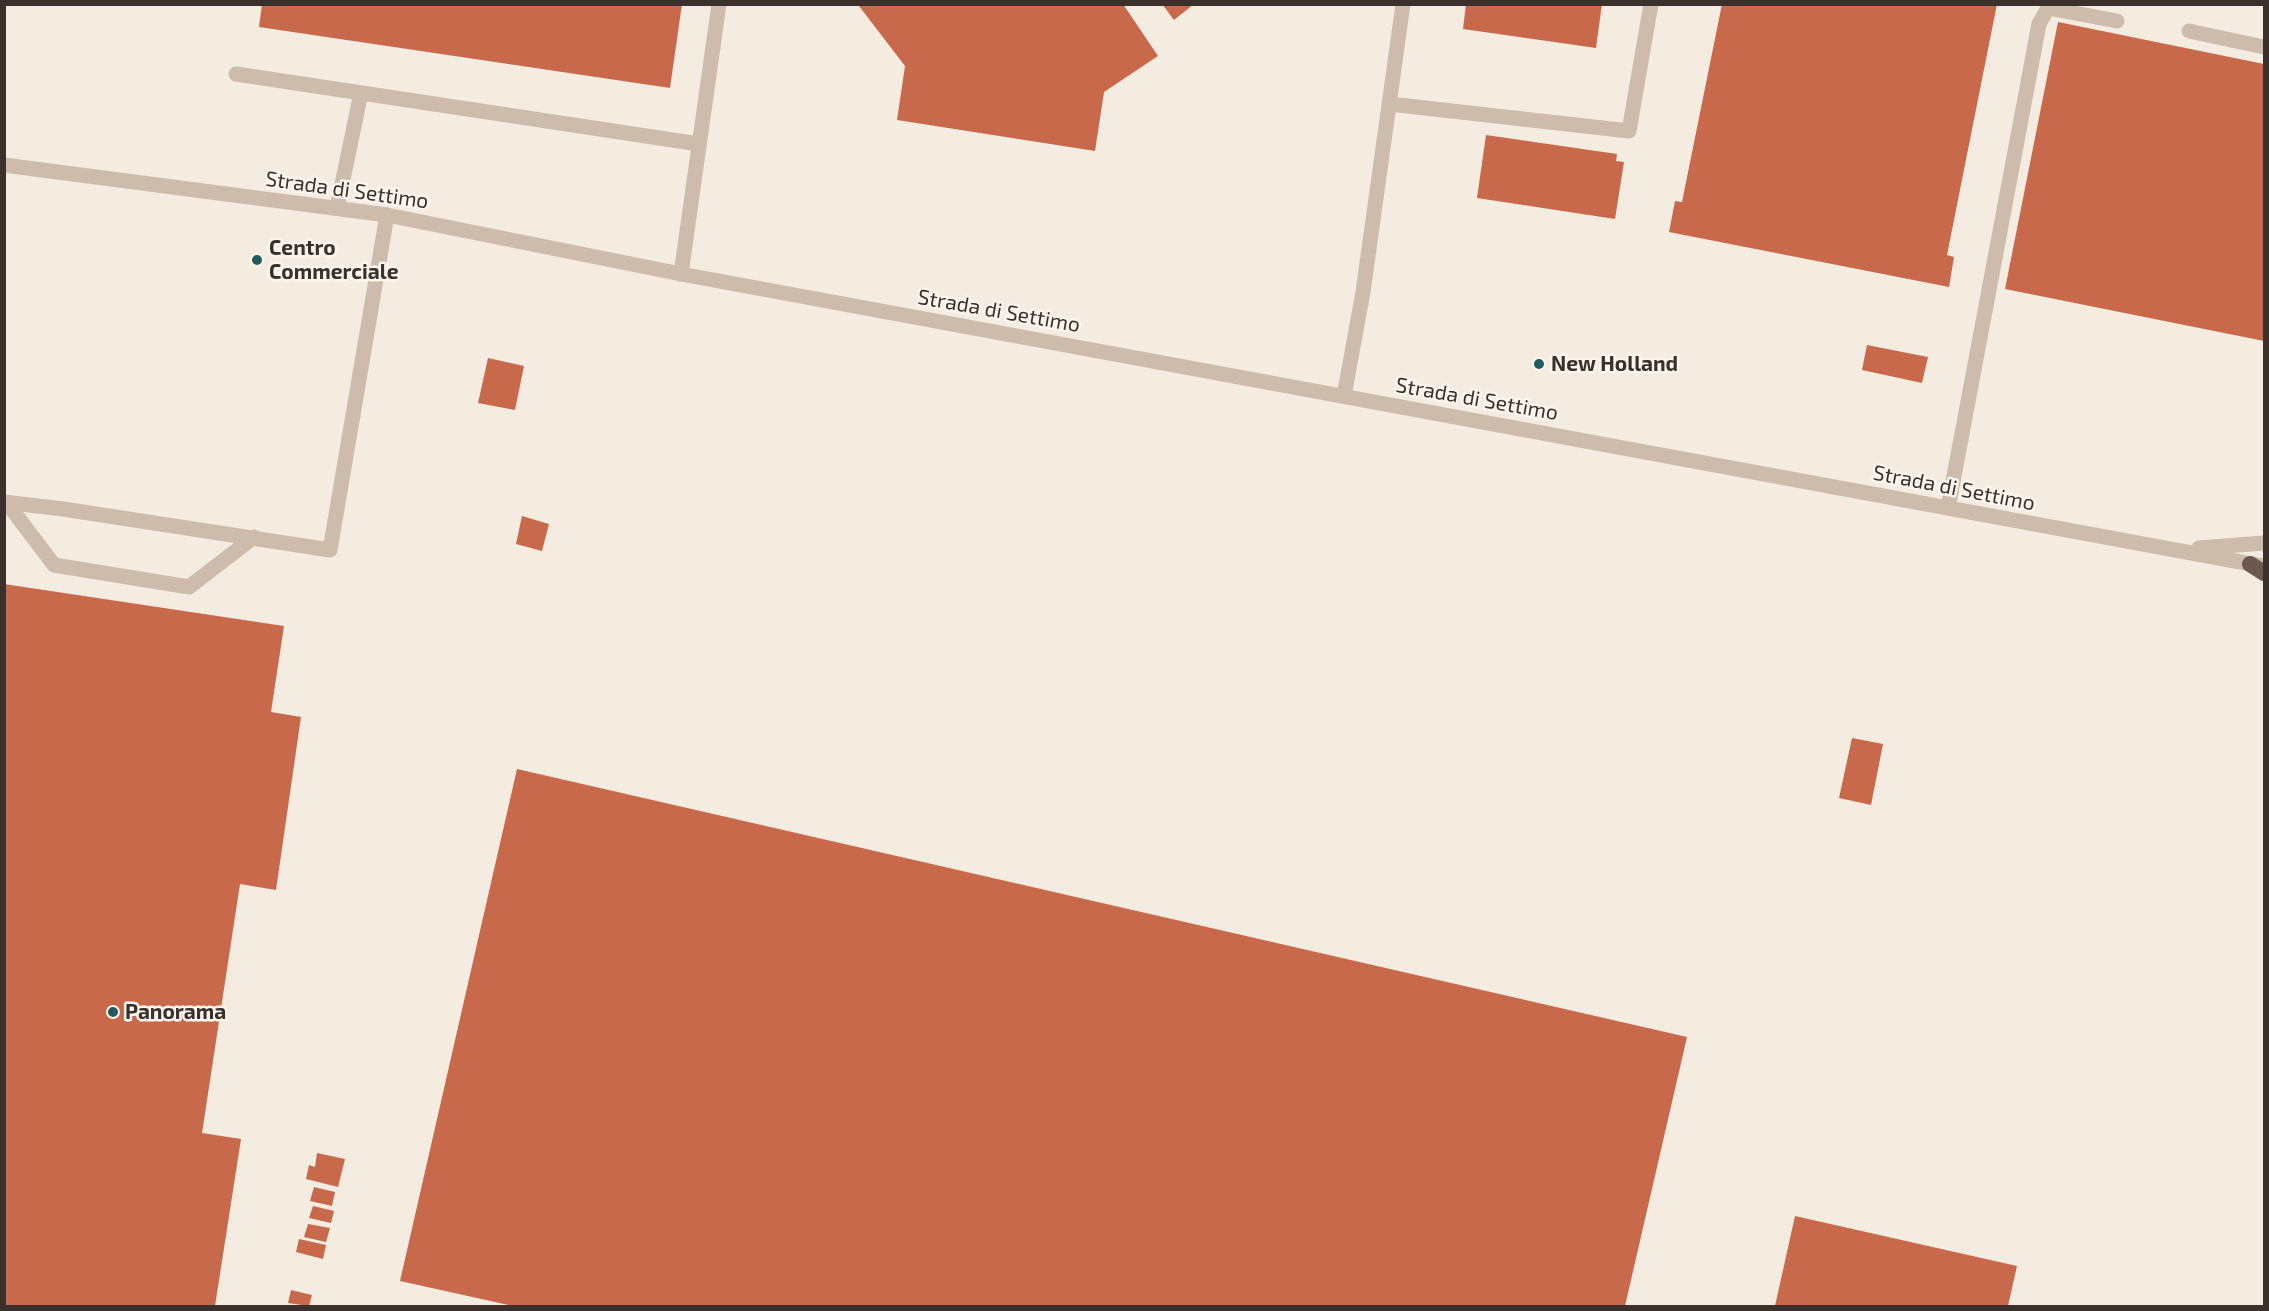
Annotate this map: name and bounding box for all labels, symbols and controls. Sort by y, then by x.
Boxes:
street label: Strada di Settimo [264,166,430,214]
place label: Centro Commerciale [269,235,399,285]
marker: Centro Commerciale [250,253,264,267]
street label: Strada di Settimo [916,284,1082,338]
place label: New Holland [1551,351,1678,377]
marker: New Holland [1532,357,1546,371]
street label: Strada di Settimo [1394,372,1560,426]
street label: Strada di Settimo [1871,460,2037,516]
place label: Panorama [125,999,226,1025]
marker: Panorama [106,1005,120,1019]

